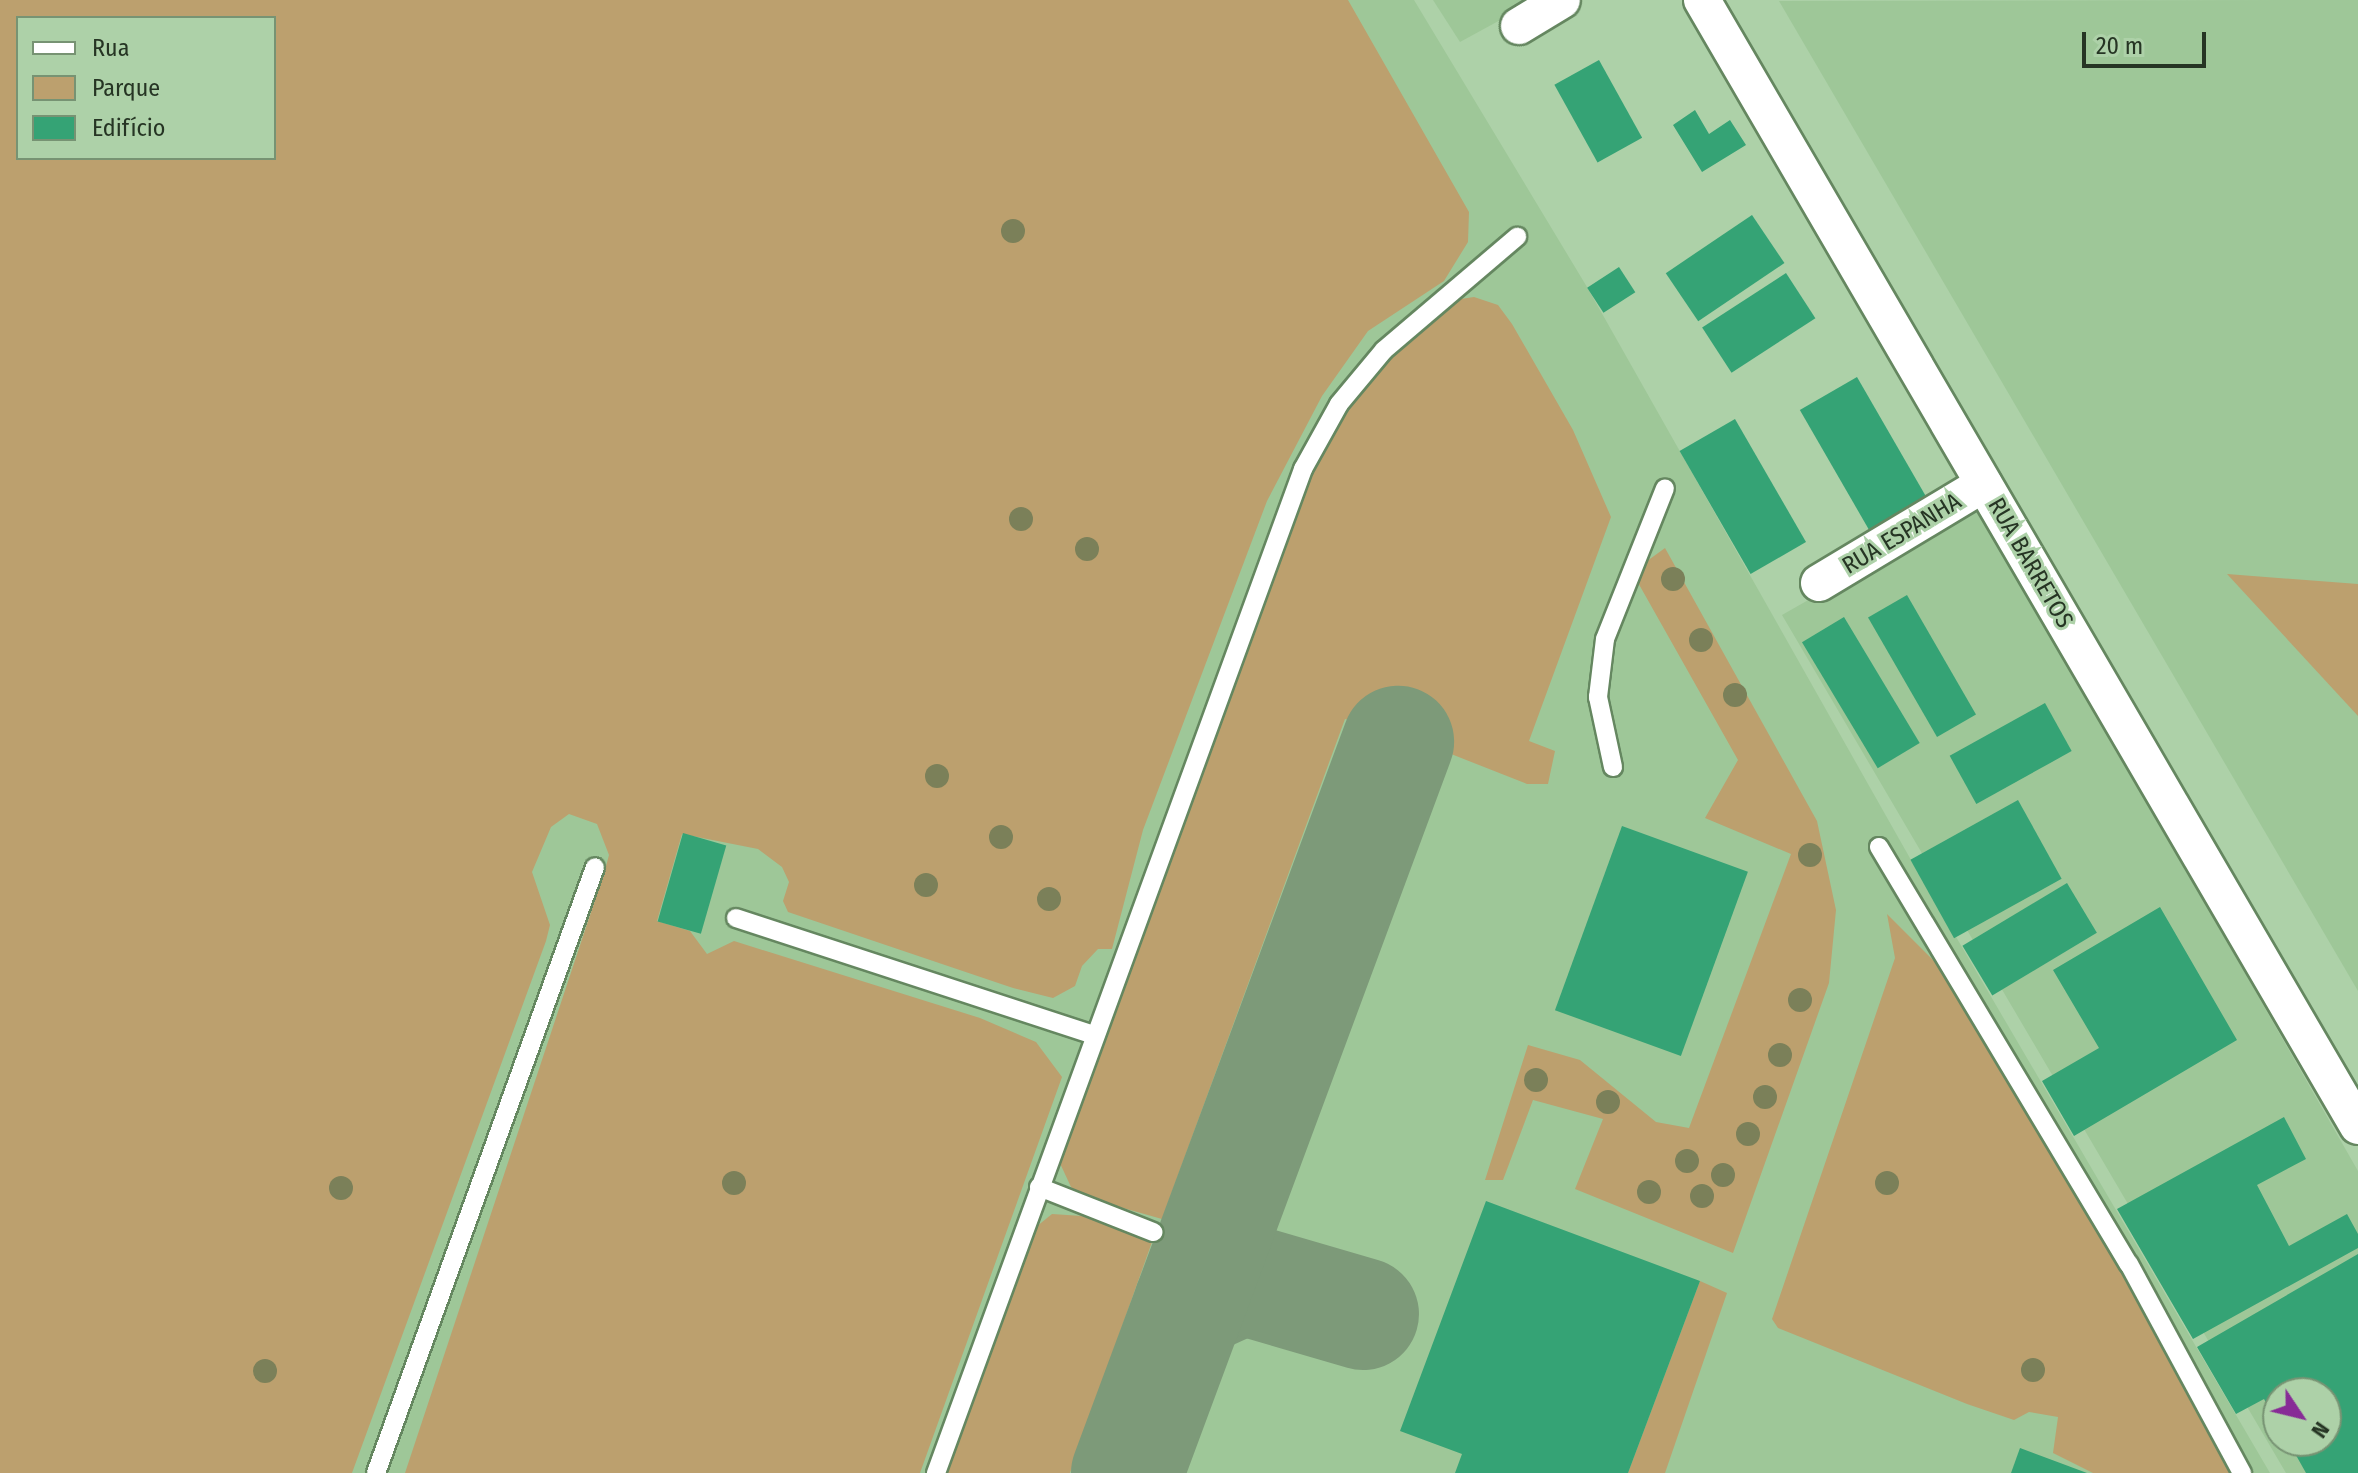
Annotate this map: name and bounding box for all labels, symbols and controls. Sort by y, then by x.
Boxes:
legend [16,16,276,160]
scale bar [2086,16,2210,66]
text: 20 m [2096,32,2143,60]
text: Rua [92,34,129,62]
text: Parque [92,74,160,102]
text: Edifício [92,114,165,142]
street label: RUA ESPANHA [1837,487,1967,581]
street label: RUA BARRETOS [1981,493,2079,633]
north arrow [2262,1377,2342,1457]
text: N [2306,1417,2335,1443]

